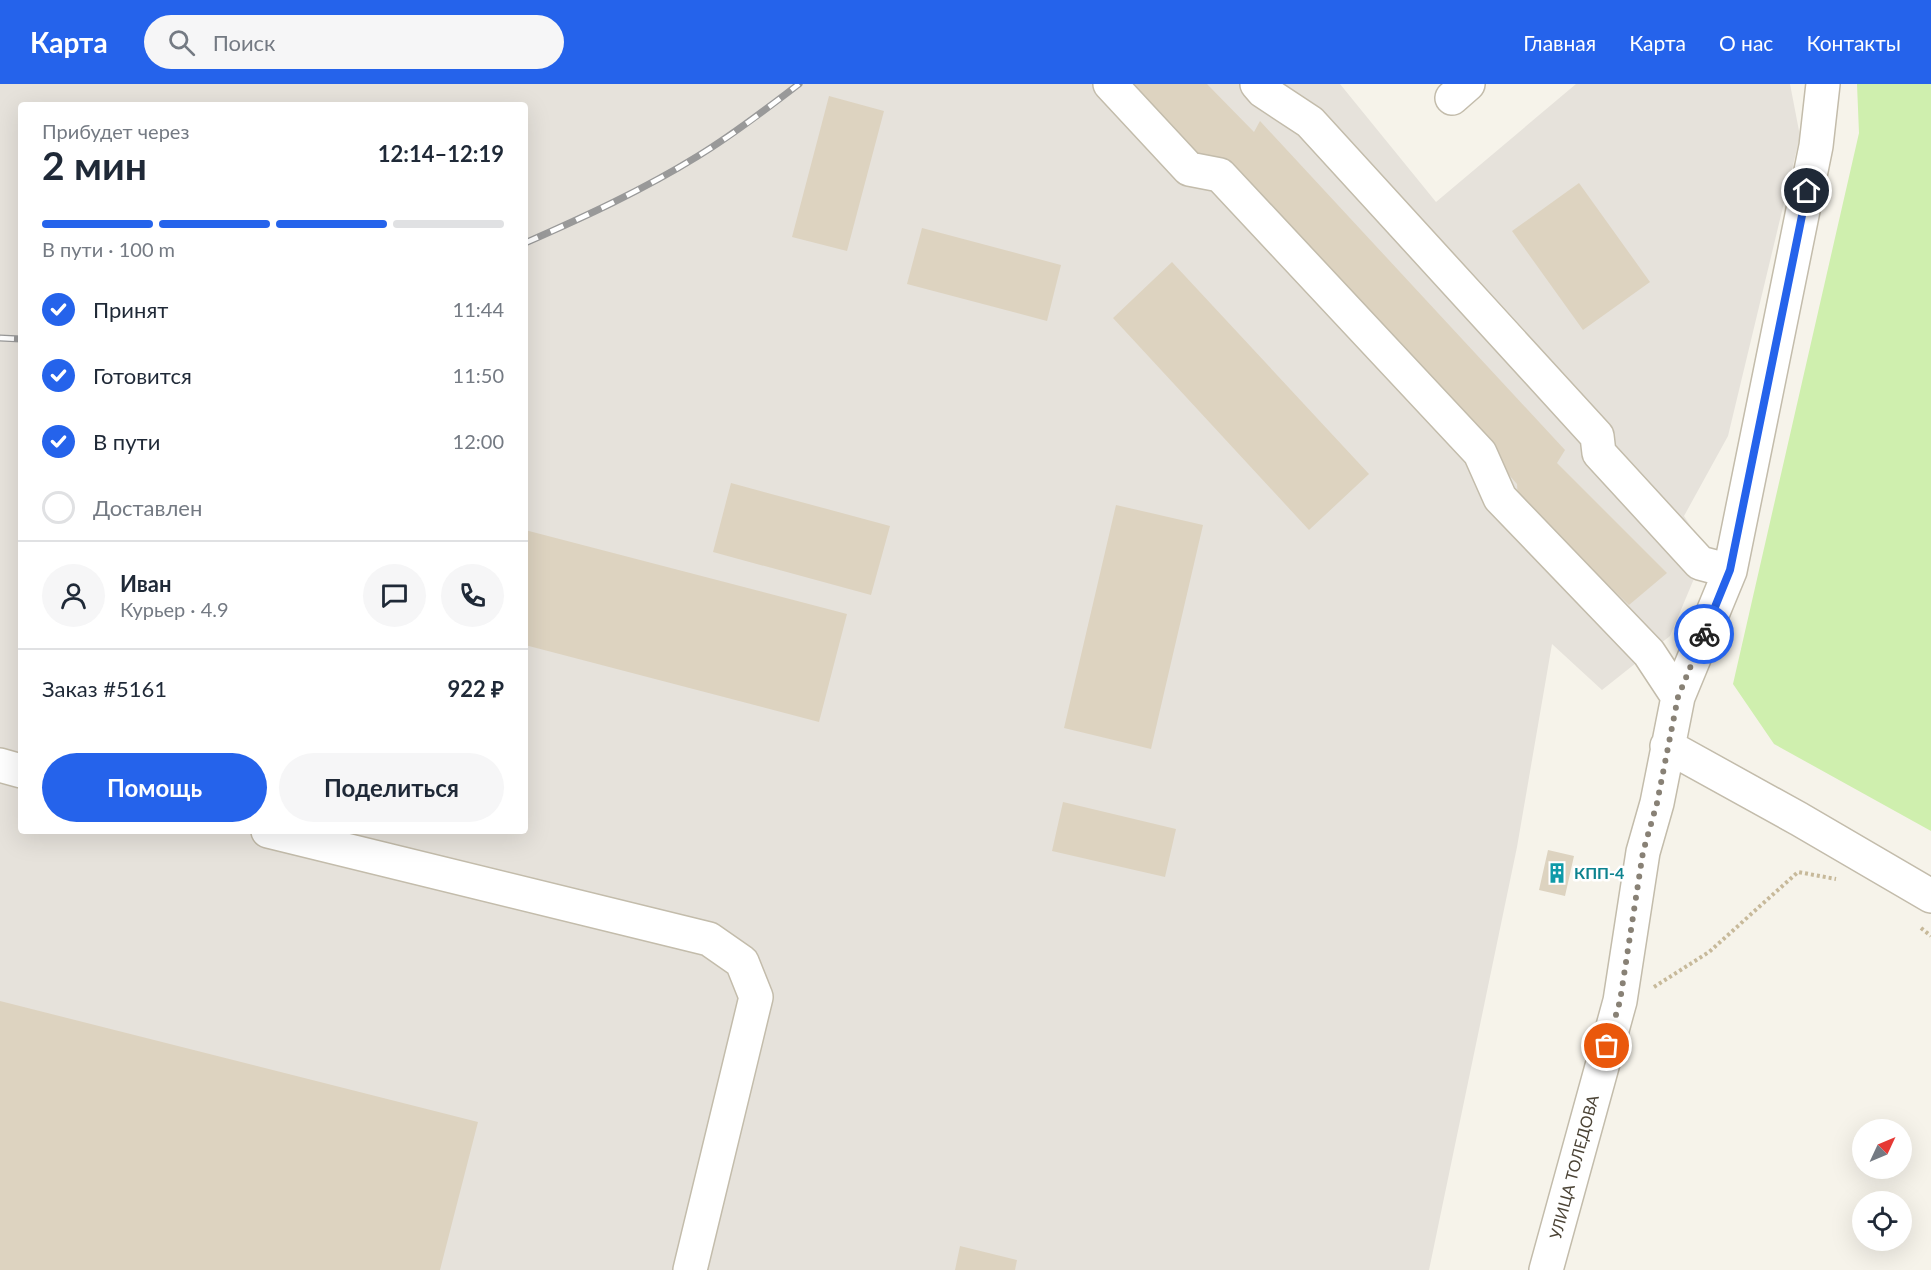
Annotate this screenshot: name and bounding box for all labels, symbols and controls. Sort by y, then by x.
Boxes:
search box [144,15,564,69]
text: Карта [30,25,108,59]
icon: search [165,26,198,59]
text: Поиск [213,29,276,56]
text: Главная [1523,30,1596,55]
text: Карта [1629,30,1686,55]
text: О нас [1719,30,1773,55]
text: Контакты [1806,30,1901,55]
text: Прибудет через [42,119,189,143]
text: 12:14–12:19 [378,140,504,167]
text: 2 мин [42,142,147,188]
pin [1781,165,1832,216]
icon: home [1790,174,1823,207]
text: В пути · 100 m [42,237,175,261]
icon: check [42,293,75,326]
text: Принят [93,296,168,323]
text: 11:44 [453,297,504,321]
icon: check [42,359,75,392]
text: Готовится [93,362,192,389]
text: 11:50 [453,363,504,387]
icon: check [42,425,75,458]
text: В пути [93,428,160,455]
text: 12:00 [453,429,504,453]
text: Доставлен [93,494,202,521]
button: person [42,564,105,627]
button: chat [363,564,426,627]
button: phone [441,564,504,627]
text: Иван [120,570,172,597]
text: Курьер · 4.9 [120,597,229,621]
courier [1674,604,1734,664]
icon: bike [1688,618,1721,651]
text: Заказ #5161 [42,675,167,702]
text: 922 ₽ [448,675,504,702]
button: Помощь [42,753,267,822]
button: Поделиться [279,753,504,822]
building icon: КПП-4 [1545,861,1569,885]
place label: КПП-4 [1574,863,1624,882]
pin [1581,1020,1632,1071]
icon: bag [1590,1029,1623,1062]
street label: УЛИЦА ТОЛЕДОВА [1545,1092,1602,1241]
north arrow [1852,1119,1912,1179]
map controls [1852,1119,1912,1251]
button: locate [1852,1191,1912,1251]

